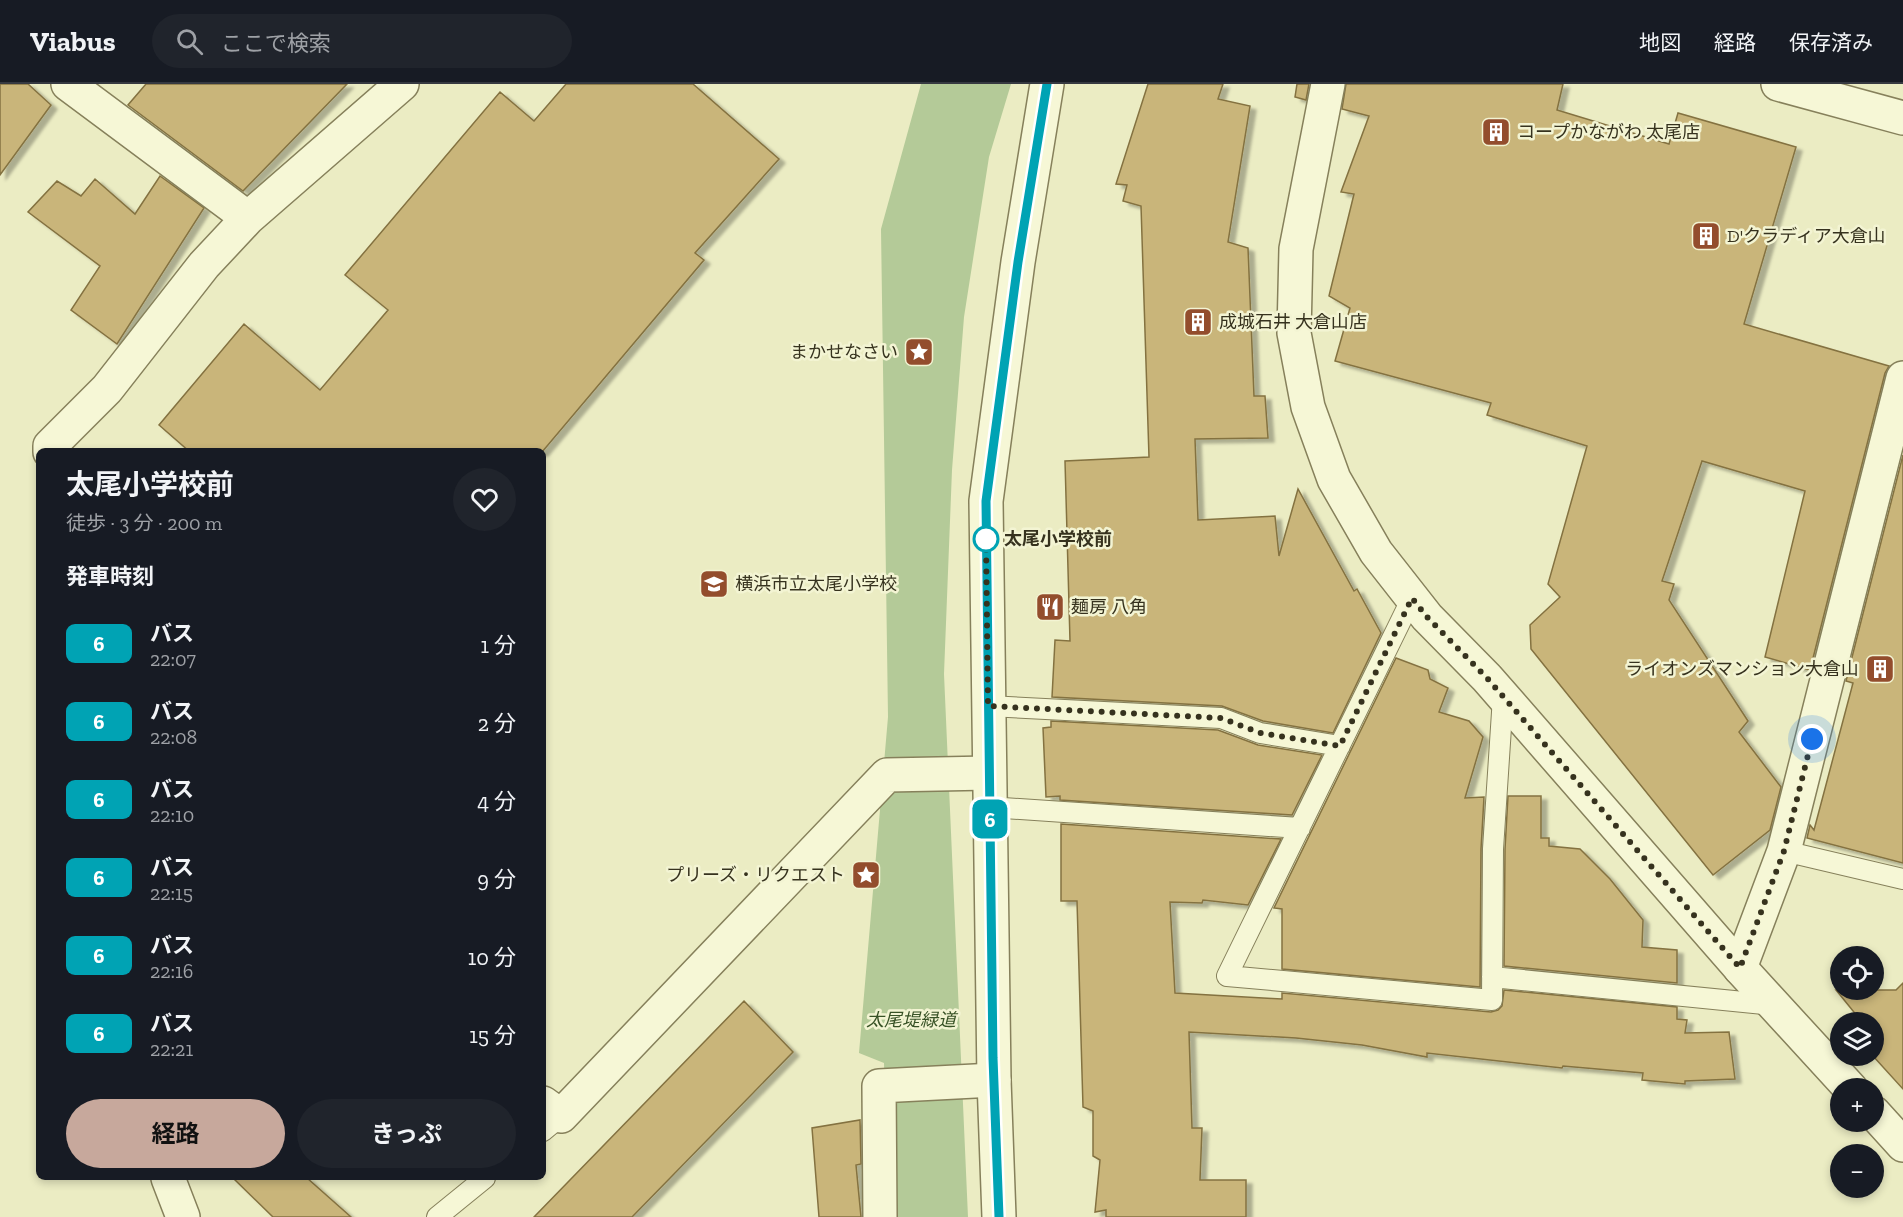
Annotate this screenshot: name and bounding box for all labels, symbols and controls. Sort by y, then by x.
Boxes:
search box [152,14,572,68]
text: Viabus [30,25,116,58]
icon: search [173,25,206,58]
text: ここで検索 [221,30,331,57]
text: 地図 [1639,30,1681,55]
text: 経路 [1714,30,1756,55]
text: 保存済み [1789,30,1873,55]
building icon: コープかながわ 太尾店 [1480,116,1512,148]
place label: コープかながわ 太尾店 [1517,121,1700,143]
building icon: D'クラディア大倉山 [1690,220,1722,252]
place label: D'クラディア大倉山 [1727,225,1886,247]
building icon: 成城石井 大倉山店 [1182,306,1214,338]
place label: 成城石井 大倉山店 [1219,311,1367,333]
place icon: まかせなさい [903,336,935,368]
place label: まかせなさい [790,341,898,363]
text: 太尾小学校前 [66,468,234,501]
button: heart [453,468,516,531]
text: 徒歩 · 3 分 · 200 m [66,511,222,535]
marker: 太尾小学校前 [973,526,999,552]
place label: 太尾小学校前 [1004,528,1112,550]
text: 発車時刻 [66,563,154,590]
school or university icon: 横浜市立太尾小学校 [698,568,730,600]
place label: 横浜市立太尾小学校 [735,573,897,595]
restaurant icon: 麺房 八角 [1034,591,1066,623]
place label: 麺房 八角 [1071,596,1147,618]
text: バス [150,620,194,647]
text: 6 [93,631,105,656]
text: 1 分 [481,632,516,659]
text: 22:07 [150,647,196,671]
building icon: ライオンズマンション大倉山 [1864,653,1896,685]
place label: ライオンズマンション大倉山 [1625,658,1859,680]
text: バス [150,698,194,725]
text: 6 [93,709,105,734]
text: 2 分 [478,710,516,737]
your location [1797,724,1827,754]
text: 22:08 [150,725,197,749]
text: バス [150,776,194,803]
text: 6 [93,787,105,812]
text: 4 分 [477,788,516,815]
line badge: 6 [970,800,1010,838]
text: 22:10 [150,803,194,827]
text: 6 [984,807,996,832]
text: バス [150,854,194,881]
place icon: プリーズ・リクエスト [850,859,882,891]
place label: プリーズ・リクエスト [666,864,845,886]
text: 6 [93,865,105,890]
text: 9 分 [477,866,516,893]
text: 22:15 [150,881,193,905]
text: バス [150,932,194,959]
text: 6 [93,943,105,968]
text: 10 分 [468,944,516,971]
map controls [1830,946,1884,1198]
button: locate [1830,946,1884,1000]
text: 22:16 [150,959,193,983]
park label: 太尾堤緑道 [866,1009,959,1031]
text: バス [150,1010,194,1037]
button: layers [1830,1012,1884,1066]
text: 6 [93,1021,105,1046]
text: 15 分 [469,1022,516,1049]
text: 22:21 [150,1037,193,1061]
button: + [1830,1078,1884,1132]
button: 経路 [66,1099,285,1168]
button: きっぷ [297,1099,516,1168]
button: − [1830,1144,1884,1198]

